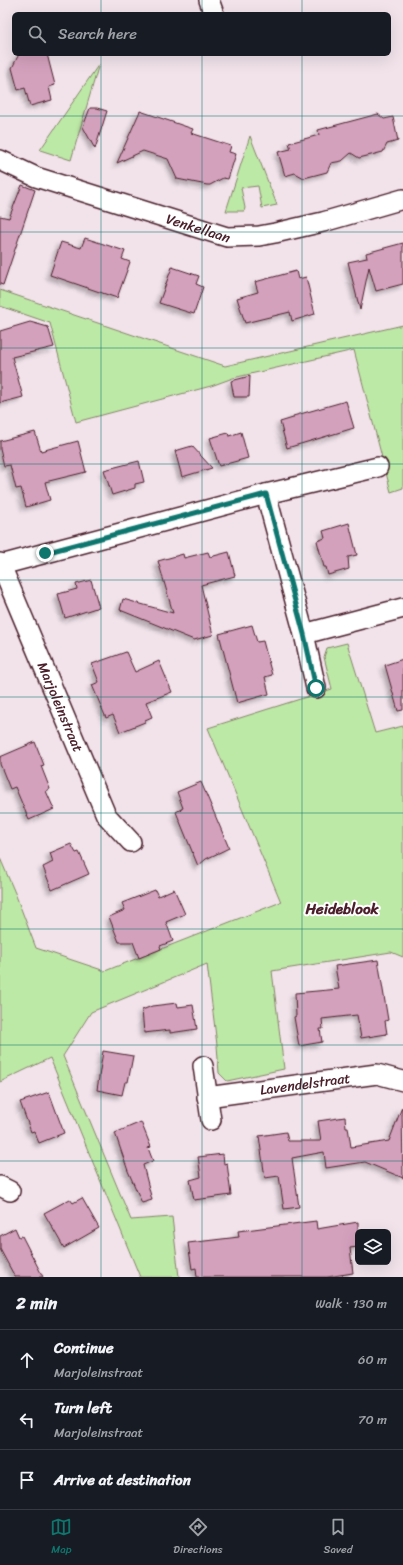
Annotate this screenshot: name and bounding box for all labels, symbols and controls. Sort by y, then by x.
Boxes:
search box [12,12,391,56]
text: Search here [58,21,137,47]
icon: search [26,23,48,45]
street label: Venkellaan [163,206,234,250]
route end [36,544,54,562]
street label: Marjoleinstraat [30,658,91,756]
route start [307,679,325,697]
district label: Heideblook [304,896,380,922]
street label: Lavendelstraat [258,1065,352,1102]
map controls [355,1229,391,1265]
button: layers [355,1229,391,1265]
text: 2 min [16,1288,57,1318]
text: Walk · 130 m [315,1292,387,1315]
text: Continue [54,1335,114,1361]
text: 60 m [358,1348,387,1371]
icon: ahead [16,1349,38,1371]
text: Marjoleinstraat [54,1361,143,1384]
text: Turn left [54,1395,112,1421]
text: 70 m [358,1408,387,1431]
icon: left [16,1409,38,1431]
text: Marjoleinstraat [54,1421,143,1444]
text: Arrive at destination [54,1467,191,1493]
icon: arrive [16,1469,38,1491]
tab: Map [50,1516,72,1559]
tab: Directions [173,1516,223,1559]
tab: Saved [324,1516,353,1559]

